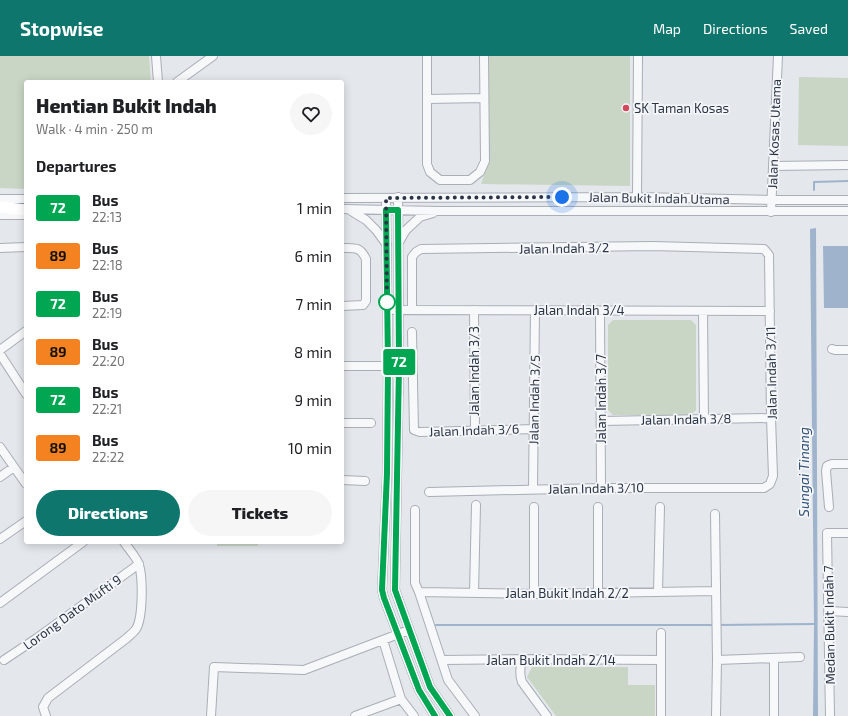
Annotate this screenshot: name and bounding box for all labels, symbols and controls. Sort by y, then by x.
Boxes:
text: Stopwise [20,17,104,40]
text: Map [653,20,681,37]
text: Directions [703,20,768,37]
text: Saved [790,20,828,37]
street label: Jalan Kosas Utama [764,79,784,189]
button: heart [290,93,332,135]
text: Hentian Bukit Indah [36,94,217,117]
place label: SK Taman Kosas [634,100,729,116]
marker: SK Taman Kosas [621,103,631,113]
text: Walk · 4 min · 250 m [36,121,153,137]
text: Departures [36,157,116,175]
your location [552,187,572,207]
street label: Jalan Bukit Indah Utama [588,189,730,207]
text: Bus [92,191,118,209]
text: 72 [50,199,66,216]
text: 1 min [297,199,332,217]
text: 22:13 [92,209,122,225]
text: Bus [92,239,118,257]
street label: Jalan Indah 3/2 [519,239,609,257]
text: 89 [50,247,66,264]
text: 6 min [294,247,332,265]
text: 22:18 [92,257,123,273]
text: Bus [92,287,118,305]
unlabelled marker [378,293,396,311]
text: 72 [50,295,66,312]
text: 7 min [295,295,332,313]
street label: Jalan Indah 3/4 [534,302,624,318]
text: 22:19 [92,305,122,321]
street label: Jalan Indah 3/3 [466,326,482,416]
street label: Jalan Indah 3/11 [762,326,780,420]
text: Bus [92,335,118,353]
text: 89 [50,343,66,360]
text: 8 min [294,343,332,361]
line badge: 72 [381,349,417,375]
text: 22:20 [92,353,125,369]
text: 72 [391,353,407,370]
street label: Jalan Indah 3/7 [593,354,609,444]
street label: Jalan Indah 3/5 [525,355,543,445]
text: Bus [92,383,118,401]
text: 72 [50,391,66,408]
text: 9 min [294,391,332,409]
text: 22:21 [92,401,122,417]
street label: Jalan Indah 3/8 [640,410,732,428]
street label: Jalan Indah 3/6 [429,420,519,440]
water label: Sungai Tinang [795,427,812,517]
text: Bus [92,431,118,449]
text: 89 [50,439,66,456]
text: 10 min [288,439,332,457]
text: 22:22 [92,449,124,465]
street label: Jalan Indah 3/10 [548,479,644,497]
button: Directions [36,490,180,536]
button: Tickets [188,490,332,536]
street label: Medan Bukit Indah 7 [820,565,838,685]
street label: Lorong Dato Mufti 9 [20,571,124,653]
street label: Jalan Bukit Indah 2/2 [505,585,629,601]
street label: Jalan Bukit Indah 2/14 [486,652,616,668]

